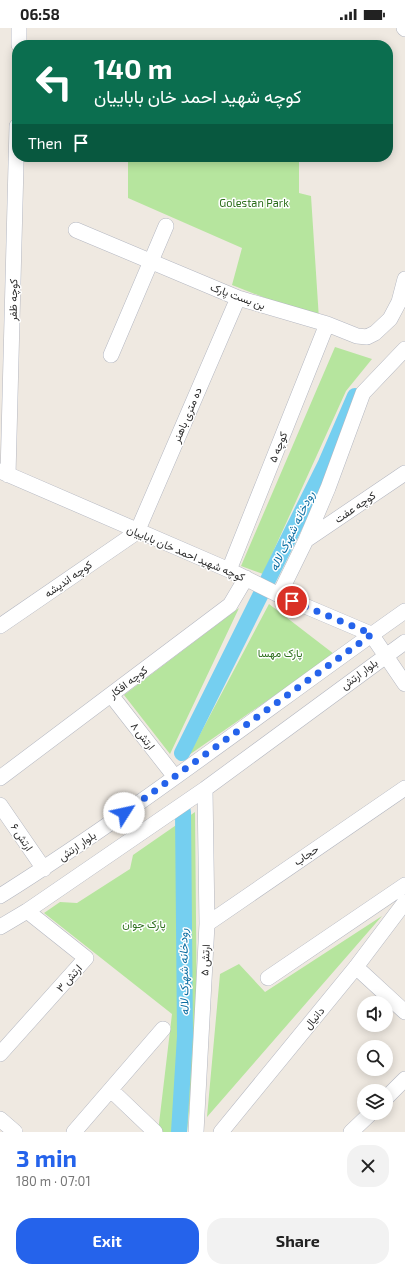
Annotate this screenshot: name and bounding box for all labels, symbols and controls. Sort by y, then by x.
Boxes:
text: 06:58 [20,5,60,23]
text: 140 m [94,51,172,85]
icon: left [28,56,80,108]
text: کوچه شهید احمد خان باباییان [94,85,301,107]
icon: arrive [70,132,92,154]
text: Then [28,134,62,152]
park label: Golestan Park [219,196,289,209]
street label: کوچه ظفر [6,279,21,322]
street label: بن بست پارک [208,280,267,313]
street label: ده متری باهنر [169,385,205,446]
street label: کوچه ۵ [266,430,291,465]
water label: رودخانه شهرک لاله [266,488,318,574]
street label: کوچه عفت [332,488,379,527]
street label: کوچه شهید احمد خان باباییان [125,522,247,585]
street label: کوچه اندیشه [41,557,95,601]
pin [275,584,309,618]
icon: arrive [281,590,303,612]
park label: پارک مهسا [258,646,302,661]
street label: بلوار ارتش [338,655,380,693]
street label: کوچه افکار [105,663,151,703]
street label: ارتش ۸ [128,719,158,753]
position arrow [103,792,145,834]
street label: ارتش ۶ [8,821,36,853]
street label: بلوار ارتش [55,828,99,864]
street label: حجاب [291,842,321,868]
park label: پارک جوان [122,917,166,932]
water label: رودخانه شهرک لاله [175,928,193,1016]
street label: ارتش ۵ [197,944,213,976]
street label: ارتش ۳ [53,961,85,995]
map controls [357,996,393,1120]
button: sound [357,996,393,1032]
street label: دانیال [301,1004,327,1032]
button: search [357,1040,393,1076]
button: layers [357,1084,393,1120]
text: 3 min [16,1143,77,1172]
button: close [347,1145,389,1187]
text: 180 m · 07:01 [16,1173,91,1189]
button: Exit [16,1218,199,1264]
button: Share [207,1218,389,1264]

